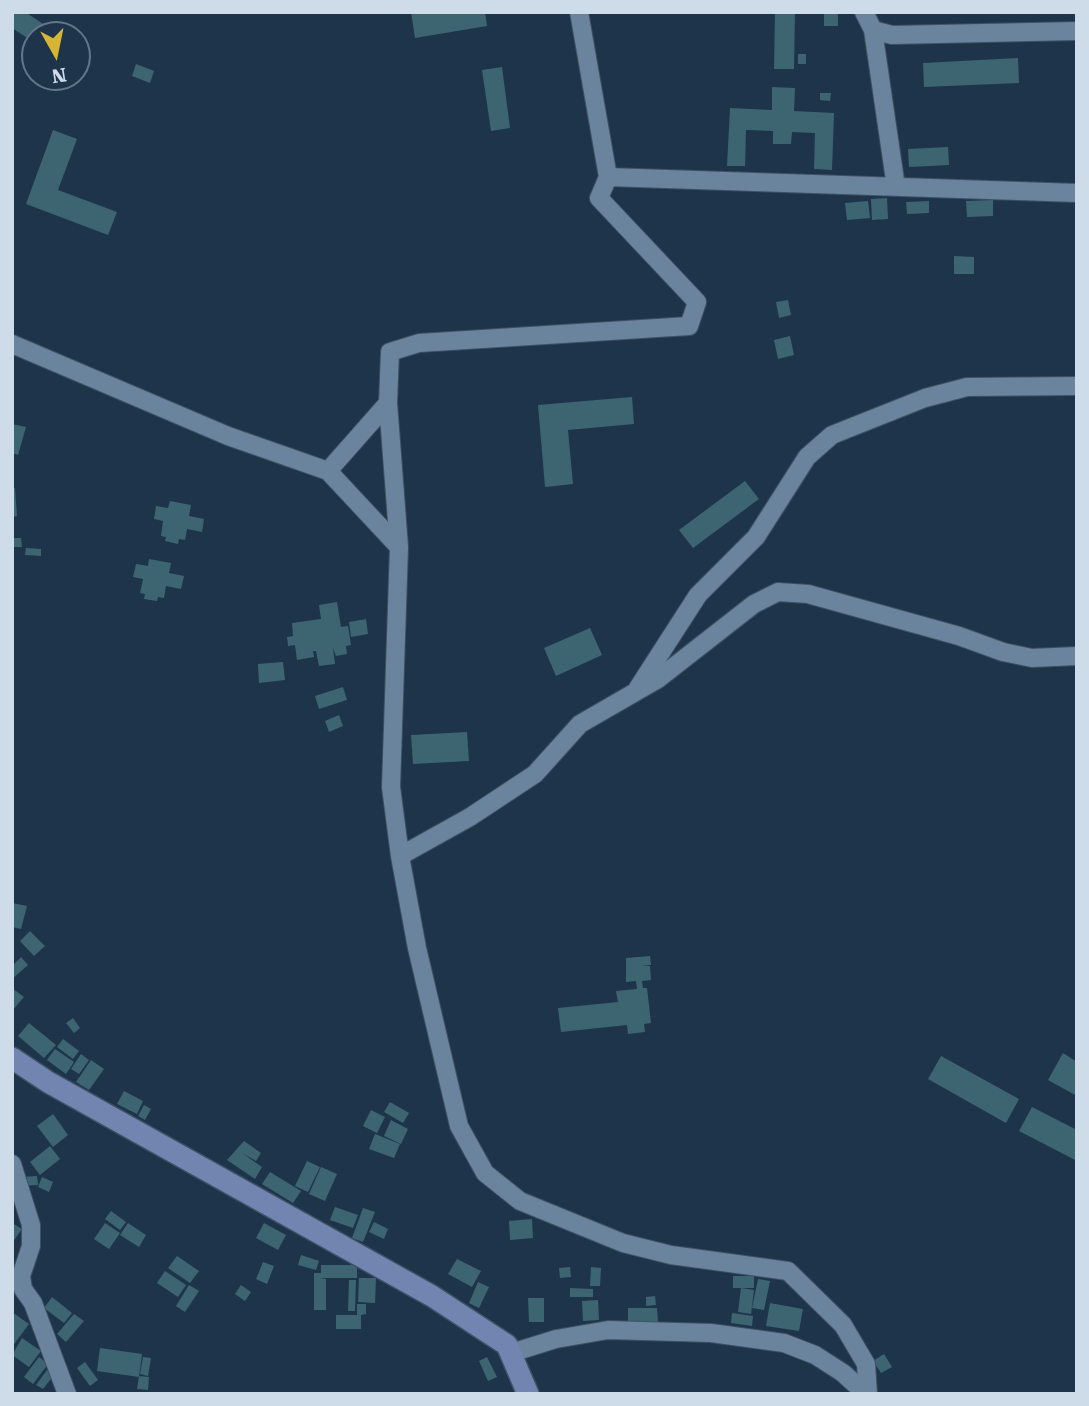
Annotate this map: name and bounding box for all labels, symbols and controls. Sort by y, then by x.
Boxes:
north arrow [21,21,91,91]
text: N [50,63,68,88]

